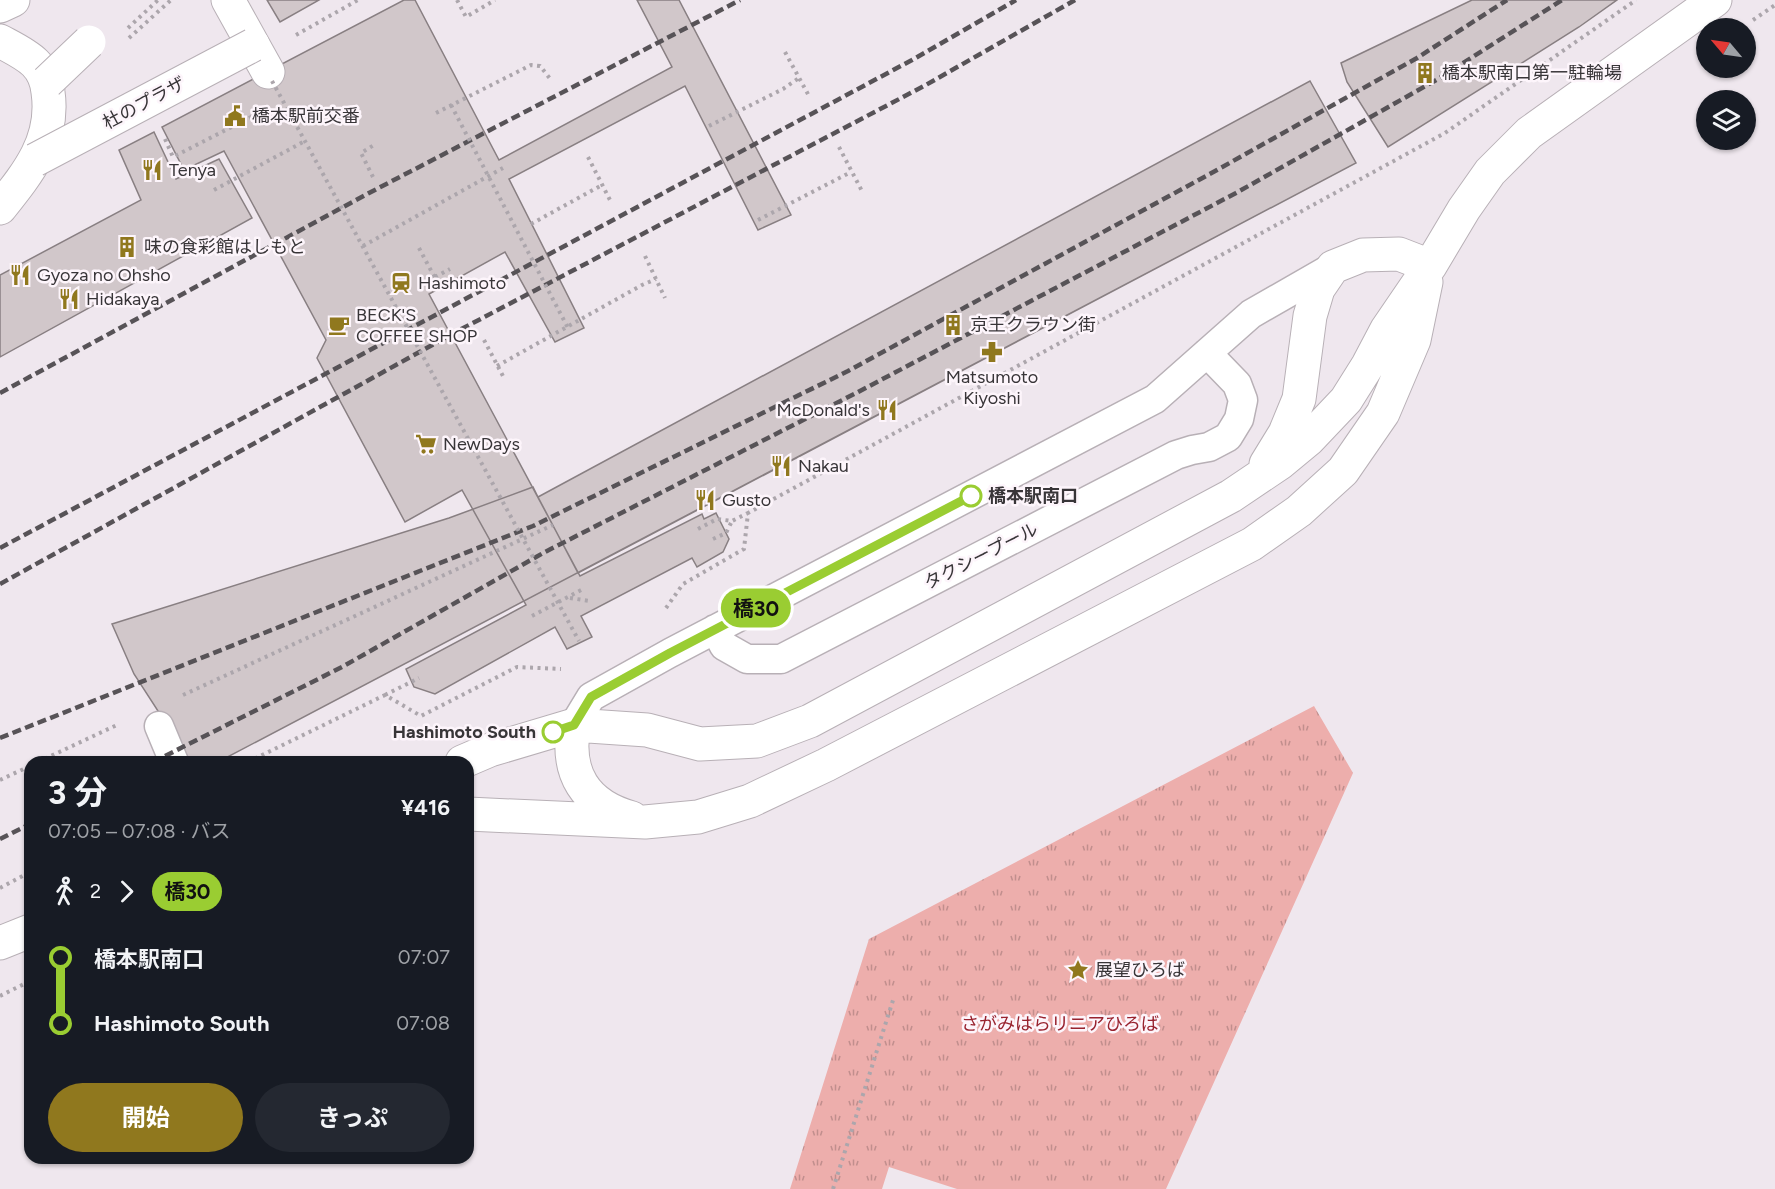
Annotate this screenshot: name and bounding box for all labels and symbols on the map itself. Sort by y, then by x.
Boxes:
north arrow [1696,18,1756,78]
building icon: 橋本駅南口第一駐輪場 [1413,61,1437,85]
place label: 橋本駅南口第一駐輪場 [1442,62,1622,84]
street label: 杜のプラザ [99,72,189,134]
public building icon: 橋本駅前交番 [223,104,247,128]
place label: 橋本駅前交番 [252,105,360,127]
restaurant icon: Tenya [140,158,164,182]
place label: Tenya [169,159,216,181]
building icon: 味の食彩館はしもと [115,235,139,259]
place label: 味の食彩館はしもと [144,236,306,258]
restaurant icon: Gyoza no Ohsho [8,263,32,287]
place label: Gyoza no Ohsho [37,264,171,286]
station icon: Hashimoto [389,271,413,295]
place label: Hashimoto [418,272,506,294]
restaurant icon: Hidakaya [57,287,81,311]
place label: Hidakaya [86,288,159,310]
place label: BECK'S COFFEE SHOP [356,304,477,347]
cafe icon: BECK'S COFFEE SHOP [327,313,351,337]
building icon: 京王クラウン街 [941,313,965,337]
place label: 京王クラウン街 [970,314,1096,336]
pharmacy icon: Matsumoto Kiyoshi [980,340,1004,364]
place label: Matsumoto Kiyoshi [946,366,1038,409]
restaurant icon: McDonald's [875,398,899,422]
place label: McDonald's [776,399,870,421]
supermarket icon: NewDays [414,432,438,456]
place label: NewDays [443,433,520,455]
restaurant icon: Nakau [769,454,793,478]
place label: Nakau [798,455,849,477]
marker: 橋本駅南口 [960,485,982,507]
place label: 橋本駅南口 [988,485,1078,507]
restaurant icon: Gusto [693,488,717,512]
place label: Gusto [722,489,771,511]
street label: タクシープール [920,518,1042,594]
line badge: 橋30 [722,588,790,628]
place label: Hashimoto South [392,721,536,743]
marker: Hashimoto South [542,721,564,743]
place icon: 展望ひろば [1066,958,1090,982]
place label: 展望ひろば [1095,959,1185,981]
park label: さがみはらリニアひろば [961,1013,1159,1035]

